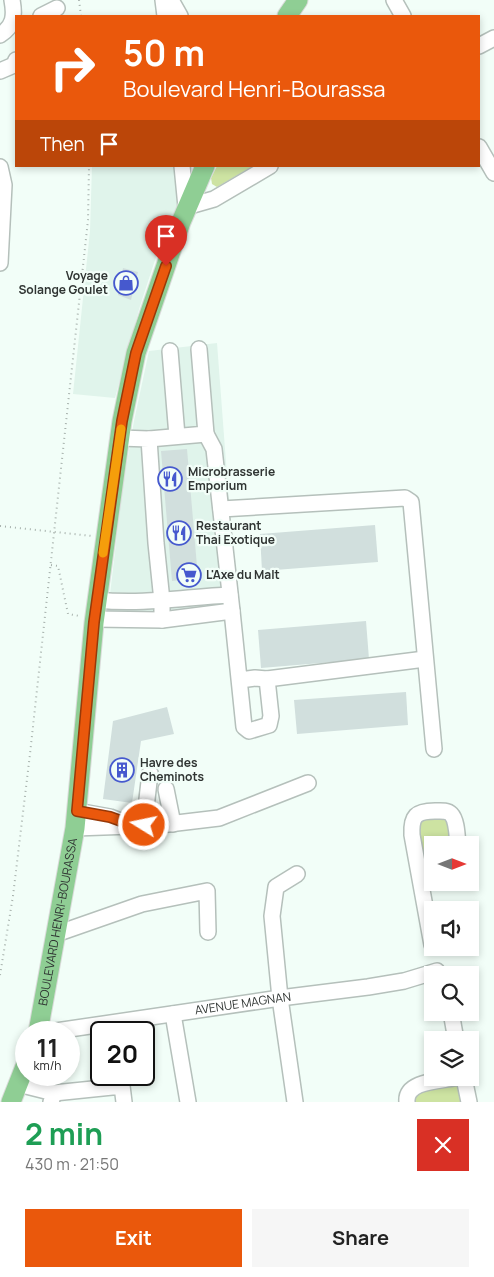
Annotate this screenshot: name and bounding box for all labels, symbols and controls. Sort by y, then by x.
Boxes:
text: 50 m [123,29,205,77]
icon: right [40,35,105,100]
text: Boulevard Henri-Bourassa [123,74,386,104]
icon: arrive [95,130,123,158]
text: Then [40,131,85,157]
pin [145,215,187,266]
icon: arrive [152,222,180,250]
place label: Voyage Solange Goulet [18,267,108,298]
shop icon: Voyage Solange Goulet [113,270,139,296]
place label: Microbrasserie Emporium [188,463,275,494]
restaurant icon: Microbrasserie Emporium [157,466,183,492]
place label: Restaurant Thai Exotique [196,517,275,548]
restaurant icon: Restaurant Thai Exotique [166,520,192,546]
supermarket icon: L'Axe du Malt [176,562,202,588]
place label: L'Axe du Malt [206,566,280,583]
place label: Havre des Cheminots [140,754,205,785]
building icon: Havre des Cheminots [109,757,135,783]
position arrow [117,798,169,850]
street label: BOULEVARD HENRI-BOURASSA [34,836,81,1007]
north arrow [424,836,479,891]
map controls [424,836,479,1086]
button: sound [424,901,479,956]
button: search [424,966,479,1021]
street label: AVENUE MAGNAN [194,988,292,1018]
speed limit sign: 20 [90,1021,155,1086]
text: 11 [37,1030,58,1065]
button: layers [424,1031,479,1086]
text: km/h [34,1057,61,1074]
text: 2 min [25,1113,103,1154]
button: close [417,1119,469,1171]
text: 430 m · 21:50 [25,1153,119,1175]
button: Exit [25,1209,242,1267]
button: Share [252,1209,469,1267]

